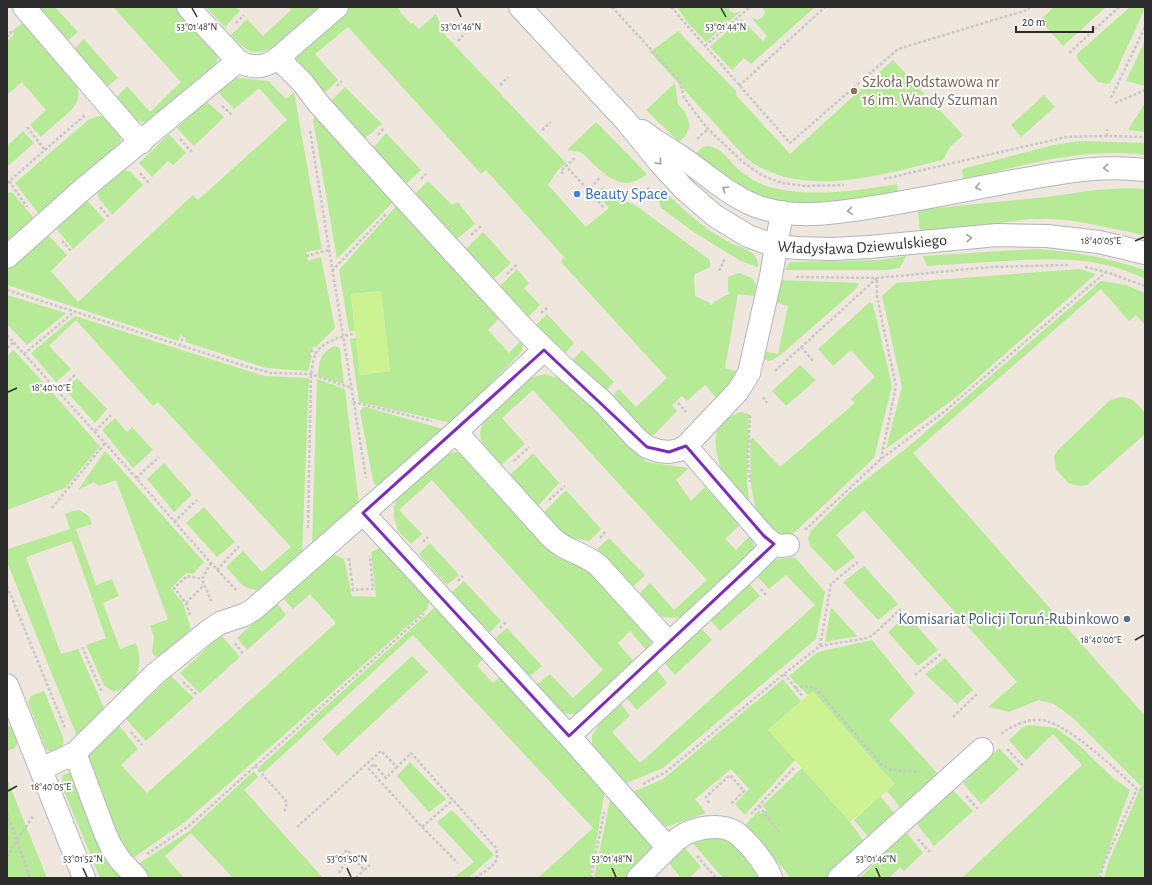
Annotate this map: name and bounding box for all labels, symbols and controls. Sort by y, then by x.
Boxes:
scale bar [1016,8,1093,34]
text: 20 m [1022,16,1045,28]
text: 53°01'48"N [177,22,217,32]
text: 53°01'46"N [441,22,481,32]
text: 53°01'44"N [706,22,746,32]
place label: Szkoła Podstawowa nr 16 im. Wandy Szuman [862,74,1000,109]
marker: Szkoła Podstawowa nr 16 im. Wandy Szuman [849,86,859,96]
one-way arrow [654,158,661,165]
one-way arrow [1103,164,1109,173]
one-way arrow [975,183,981,191]
place label: Beauty Space [585,186,668,203]
one-way arrow [723,187,730,194]
marker: Beauty Space [572,189,582,199]
one-way arrow [847,206,853,215]
street label: Władysława Dziewulskiego [777,232,948,258]
one-way arrow [966,234,972,243]
text: 18°40'05"E [1081,236,1121,246]
text: 18°40'10"E [31,383,71,393]
place label: Komisariat Policji Toruń-Rubinkowo [898,611,1119,628]
marker: Komisariat Policji Toruń-Rubinkowo [1122,614,1132,624]
text: 18°40'00"E [1080,635,1122,645]
text: 18°40'05"E [31,782,71,792]
text: 53°01'52"N [63,854,103,864]
text: 53°01'50"N [327,854,367,864]
text: 53°01'48"N [592,854,632,864]
text: 53°01'46"N [856,854,896,864]

